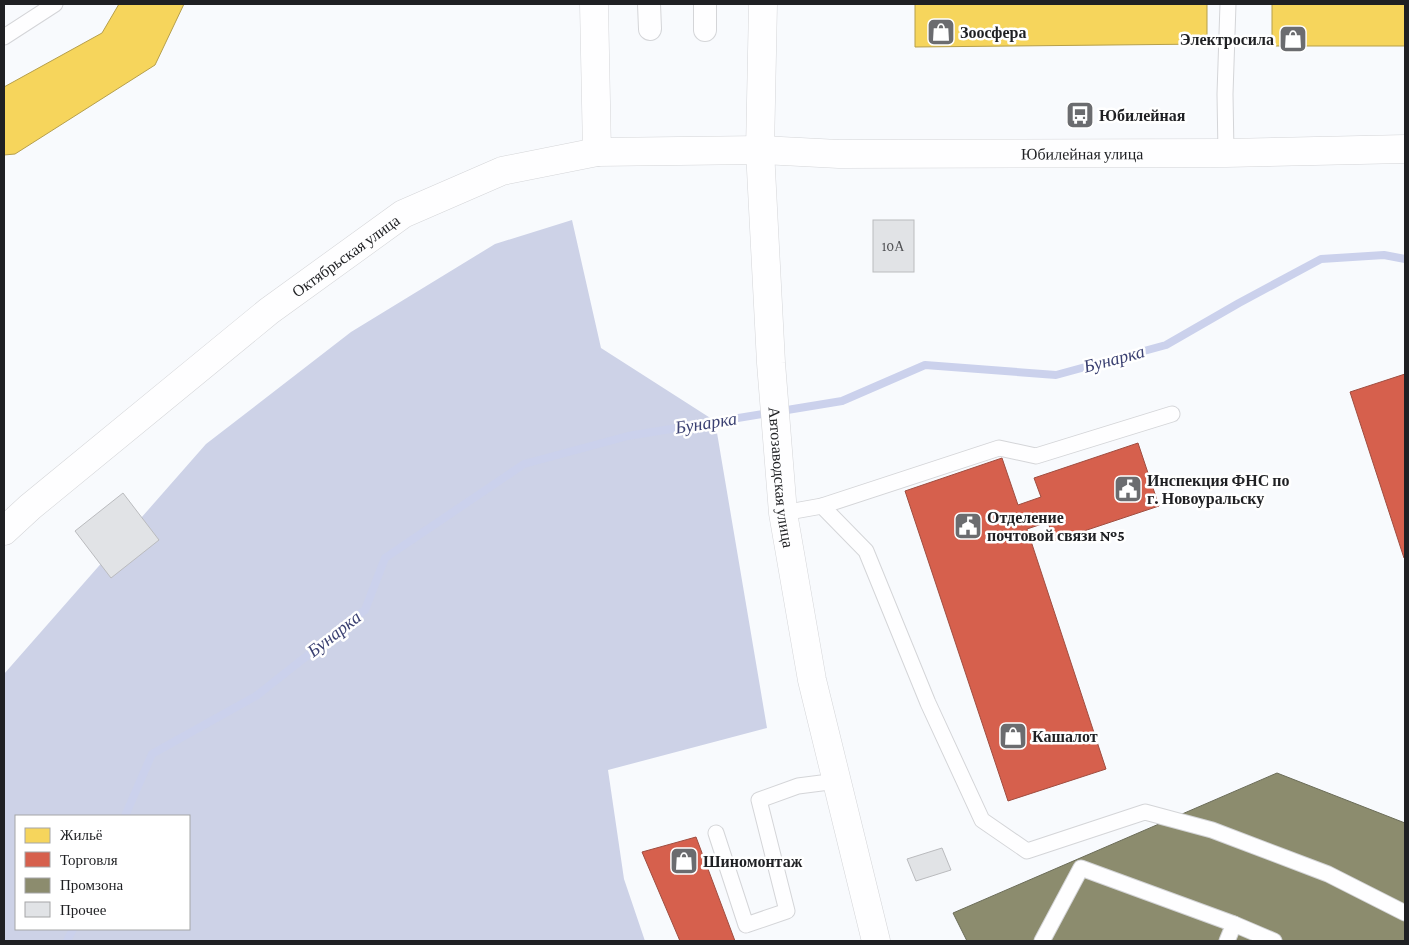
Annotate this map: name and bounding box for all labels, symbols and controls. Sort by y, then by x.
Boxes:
shop icon: Зоосфера [926,17,956,47]
place label: Зоосфера [960,24,1026,42]
shop icon: Электросила [1278,24,1308,54]
place label: Электросила [1180,31,1274,49]
bus stop icon: Юбилейная [1065,100,1095,130]
place label: Юбилейная [1099,107,1186,124]
street label: Юбилейная улица [1021,145,1143,163]
street label: Октябрьская улица [289,211,403,300]
house number: 10А [882,238,905,254]
water label: Бунарка [1080,341,1147,377]
street label: Автозаводская улица [766,406,797,549]
water label: Бунарка [673,408,738,438]
place label: Инспекция ФНС по г. Новоуральску [1147,472,1290,508]
public building icon: Инспекция ФНС по г. Новоуральску [1113,474,1143,504]
place label: Отделение почтовой связи №5 [987,509,1125,544]
public building icon: Отделение почтовой связи №5 [953,511,983,541]
water label: Бунарка [303,607,365,662]
shop icon: Кашалот [998,721,1028,751]
place label: Кашалот [1032,728,1098,745]
legend [15,815,190,930]
text: Жильё [60,827,103,843]
shop icon: Шиномонтаж [669,846,699,876]
text: Торговля [60,852,118,868]
place label: Шиномонтаж [703,853,803,870]
text: Промзона [60,877,123,893]
text: Прочее [60,902,107,918]

